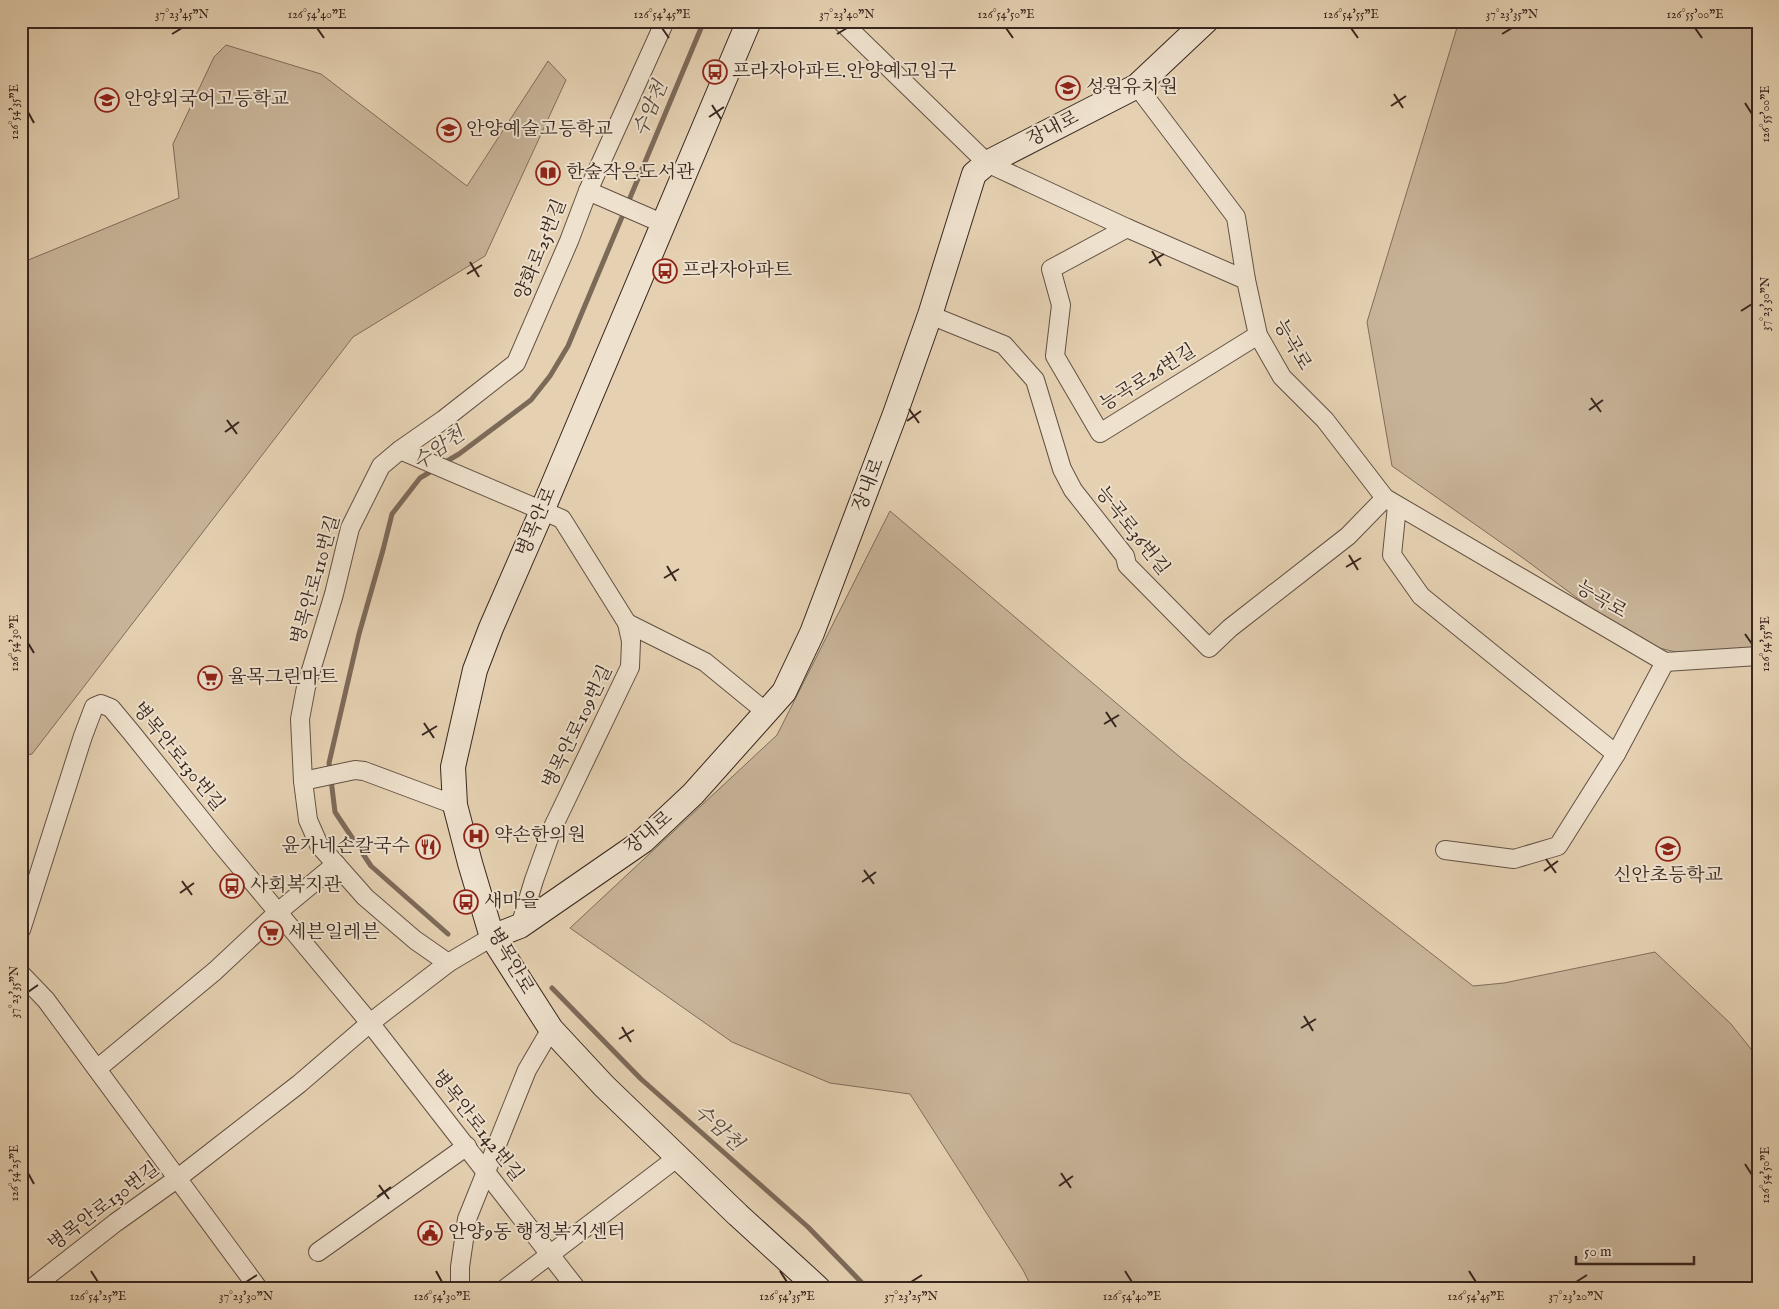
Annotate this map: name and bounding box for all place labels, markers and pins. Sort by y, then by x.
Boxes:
bus stop icon: 프라자아파트.안양예고입구 [702,59,728,85]
place label: 프라자아파트.안양예고입구 [732,60,956,84]
school or university icon: 성원유치원 [1055,75,1081,101]
place label: 성원유치원 [1086,76,1178,100]
school or university icon: 안양외국어고등학교 [94,87,120,113]
place label: 안양외국어고등학교 [124,88,289,112]
school or university icon: 안양예술고등학교 [436,117,462,143]
place label: 안양예술고등학교 [466,118,613,142]
library icon: 한숲작은도서관 [535,160,561,186]
place label: 한숲작은도서관 [566,161,695,185]
bus stop icon: 프라자아파트 [652,258,678,284]
place label: 프라자아파트 [682,259,792,283]
supermarket icon: 율목그린마트 [197,665,223,691]
place label: 율목그린마트 [228,666,338,690]
hospital icon: 약손한의원 [463,823,489,849]
place label: 약손한의원 [494,824,586,848]
restaurant icon: 윤가네손칼국수 [415,834,441,860]
place label: 윤가네손칼국수 [282,835,410,859]
school or university icon: 신안초등학교 [1655,836,1681,862]
place label: 신안초등학교 [1613,864,1723,888]
bus stop icon: 사회복지관 [219,873,245,899]
place label: 사회복지관 [250,874,342,898]
bus stop icon: 새마을 [453,889,479,915]
place label: 새마을 [484,890,539,914]
supermarket icon: 세븐일레븐 [258,920,284,946]
place label: 세븐일레븐 [288,921,380,945]
public building icon: 안양9동 행정복지센터 [417,1220,443,1246]
place label: 안양9동 행정복지센터 [448,1221,626,1245]

